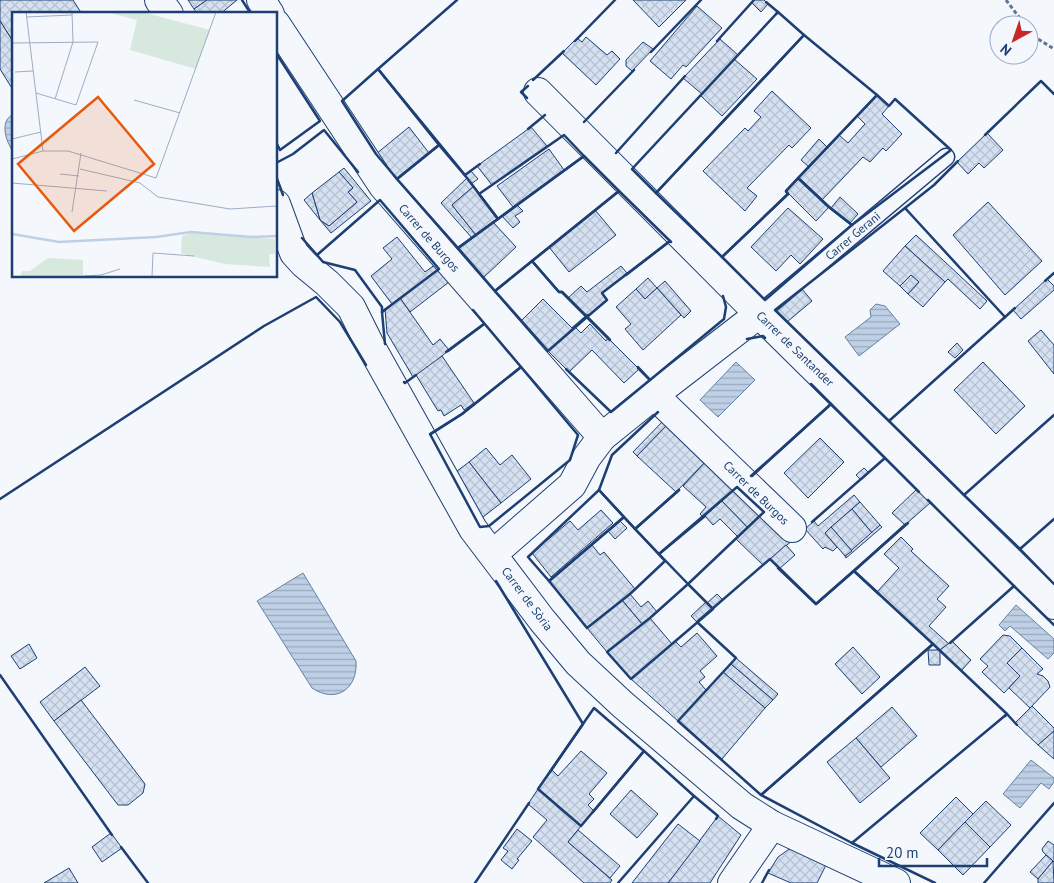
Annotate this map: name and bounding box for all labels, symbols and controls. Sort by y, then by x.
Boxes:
inset map [12,12,278,278]
north arrow [989,15,1039,65]
text: N [996,40,1015,60]
street label: Carrer de Burgos [396,201,463,275]
street label: Carrer Gerani [822,208,883,263]
street label: Carrer de Santander [753,308,837,389]
street label: Carrer de Burgos [720,458,792,528]
street label: Carrer de Sòria [499,564,556,634]
scale bar [879,836,986,868]
text: 20 m [886,843,919,862]

